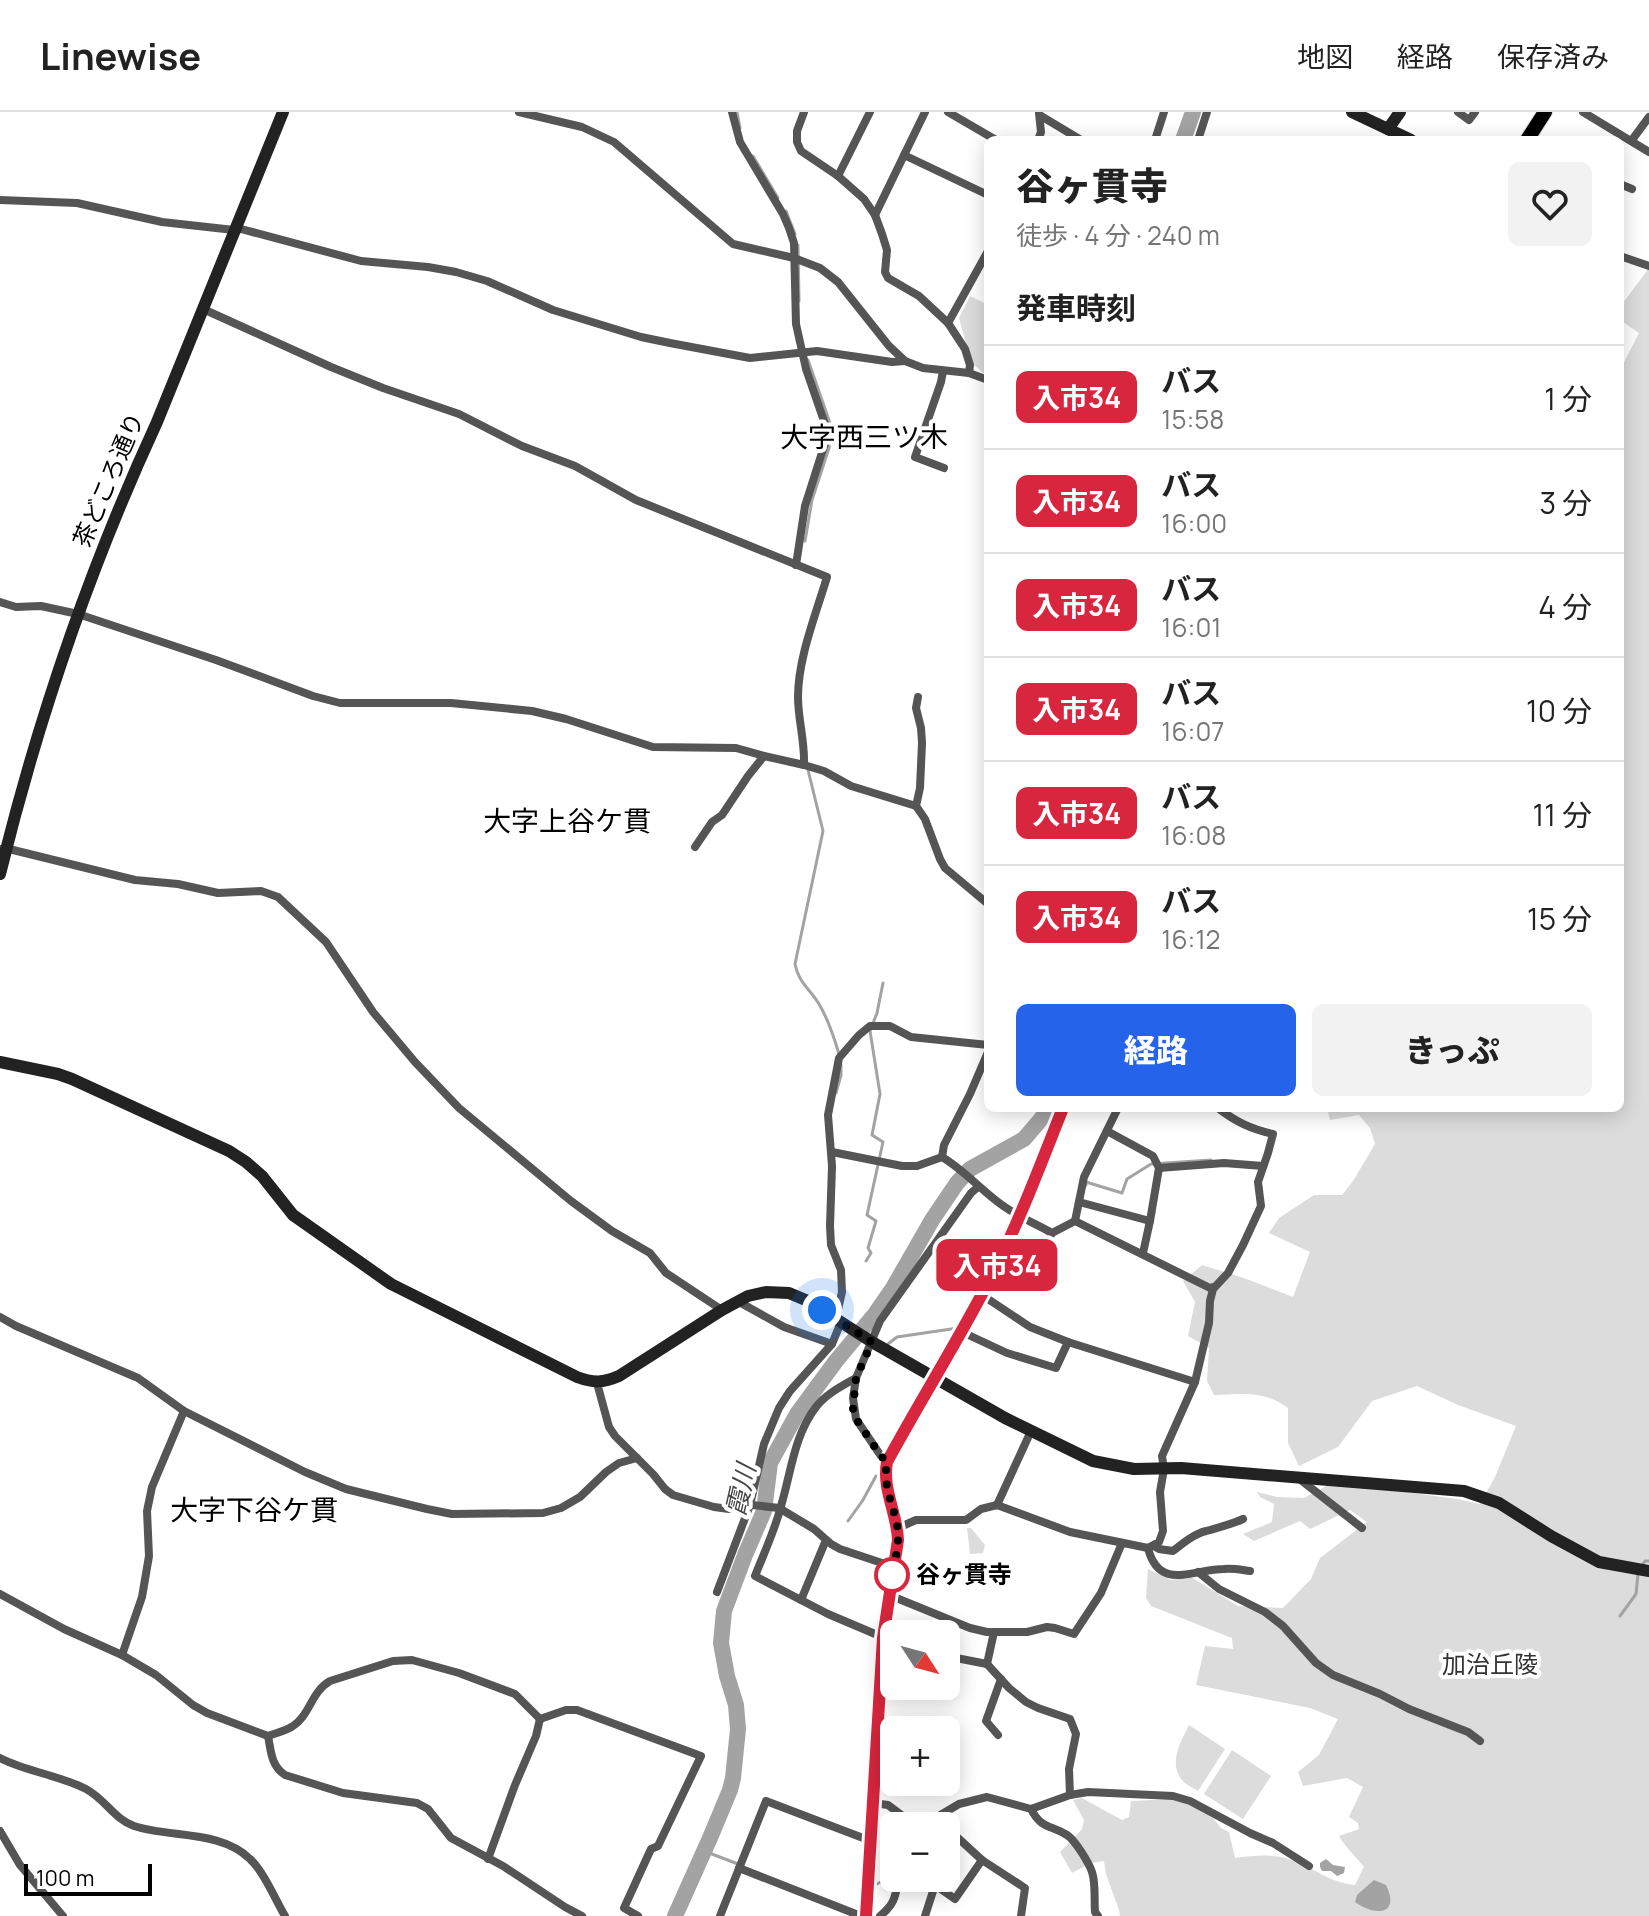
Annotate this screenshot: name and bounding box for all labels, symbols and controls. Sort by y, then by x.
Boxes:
text: Linewise [40,29,201,81]
text: 地図 [1297,37,1353,75]
text: 経路 [1397,37,1453,75]
text: 保存済み [1497,37,1609,75]
text: 谷ヶ貫寺 [1016,159,1168,211]
button: heart [1508,162,1592,246]
text: 徒歩 · 4 分 · 240 m [1016,217,1220,253]
text: 発車時刻 [1016,287,1136,328]
text: バス [1161,360,1221,401]
text: 入市34 [1032,378,1121,416]
text: 1 分 [1544,378,1592,419]
text: 15:58 [1161,401,1224,437]
street label: 茶どころ通り [64,407,151,552]
district label: 大字西三ツ木 [780,417,948,455]
text: バス [1161,464,1221,505]
text: 入市34 [1032,482,1121,520]
text: 3 分 [1539,482,1592,523]
text: 16:00 [1161,505,1227,541]
text: バス [1161,568,1221,609]
text: 入市34 [1032,586,1121,624]
text: 4 分 [1538,586,1592,627]
text: 16:01 [1161,609,1221,645]
text: バス [1161,672,1221,713]
text: 入市34 [1032,690,1121,728]
text: 10 分 [1526,690,1592,731]
text: 16:07 [1161,713,1224,749]
text: バス [1161,776,1221,817]
text: 入市34 [1032,794,1121,832]
text: 11 分 [1533,794,1592,835]
district label: 大字上谷ケ貫 [483,801,651,839]
text: 16:08 [1161,817,1226,853]
text: バス [1161,880,1221,921]
text: 入市34 [1032,898,1121,936]
text: 15 分 [1527,898,1592,939]
text: 16:12 [1161,921,1220,957]
button: 経路 [1016,1004,1296,1096]
button: きっぷ [1312,1004,1592,1096]
line badge: 入市34 [941,1239,1053,1291]
text: 入市34 [952,1246,1042,1284]
your location [802,1290,842,1330]
water label: 霞川 [717,1457,764,1519]
district label: 大字下谷ケ貫 [170,1490,338,1528]
place label: 谷ヶ貫寺 [916,1557,1012,1590]
marker: 谷ヶ貫寺 [875,1558,909,1592]
north arrow [880,1620,960,1700]
map controls [880,1620,960,1892]
park label: 加治丘陵 [1442,1647,1538,1680]
button: + [880,1716,960,1796]
button: − [880,1812,960,1892]
scale bar [24,1860,152,1896]
text: 100 m [36,1863,94,1893]

